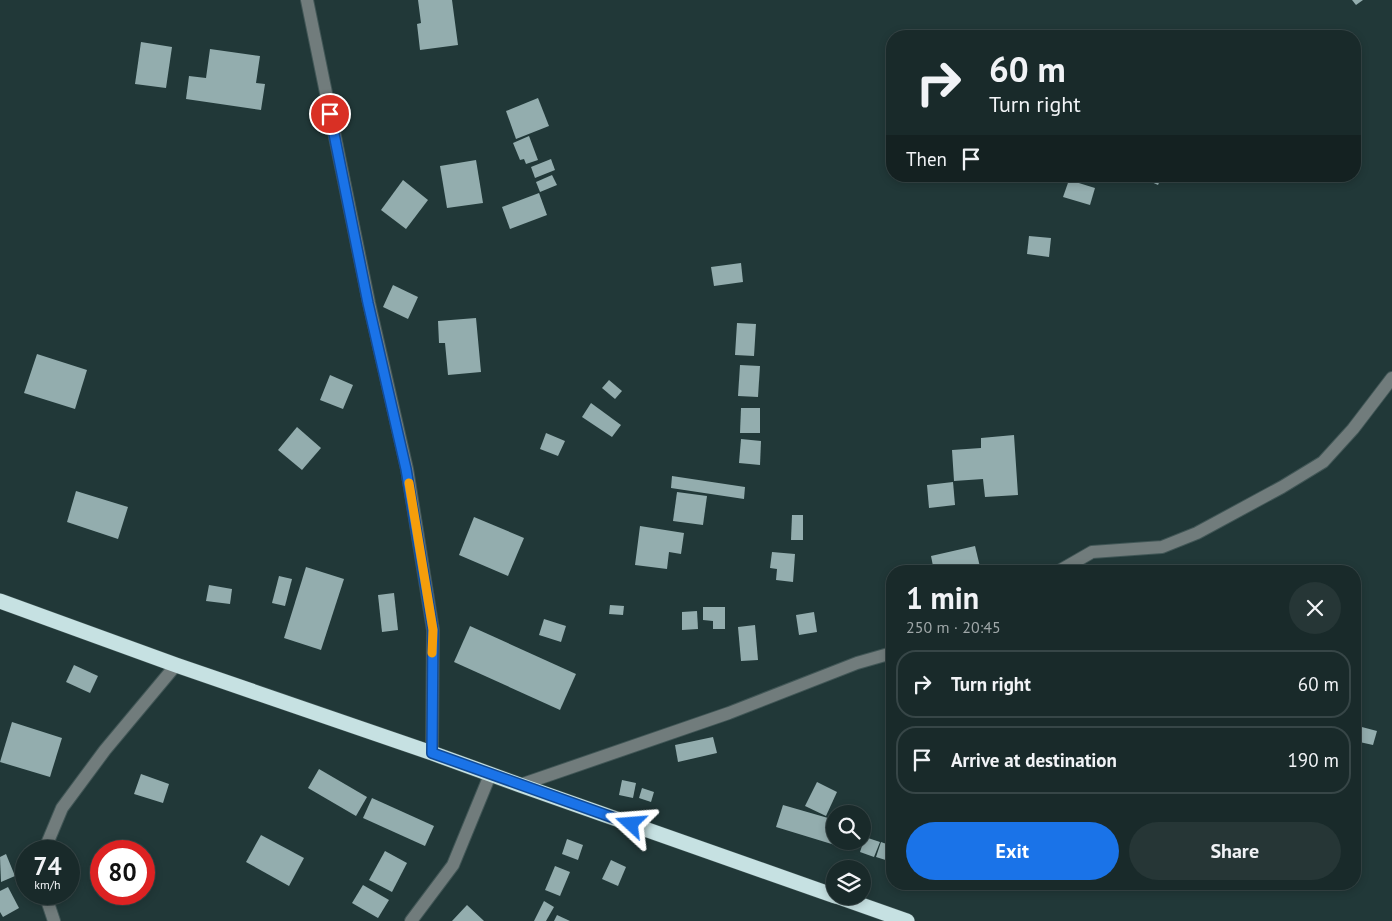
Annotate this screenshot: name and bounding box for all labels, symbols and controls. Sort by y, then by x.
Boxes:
text: 60 m [989,46,1066,92]
icon: right [906,50,971,115]
text: Turn right [989,90,1081,118]
pin [309,93,351,135]
icon: arrive [316,100,344,128]
icon: arrive [957,145,985,173]
text: Then [906,147,947,171]
text: 1 min [906,578,979,617]
button: close [1289,582,1341,634]
text: 250 m · 20:45 [906,617,1001,637]
icon: right [908,670,936,698]
text: Turn right [951,672,1031,696]
text: 60 m [1298,672,1339,696]
icon: arrive [908,746,936,774]
text: Arrive at destination [951,748,1117,772]
text: 190 m [1287,748,1339,772]
position arrow [604,797,656,849]
map controls [826,805,871,905]
button: search [826,805,871,850]
button: Exit [906,822,1119,880]
button: Share [1129,822,1341,880]
speed limit sign: 80 [90,840,155,905]
text: 74 [33,850,62,882]
button: layers [826,860,871,905]
text: km/h [34,877,61,892]

